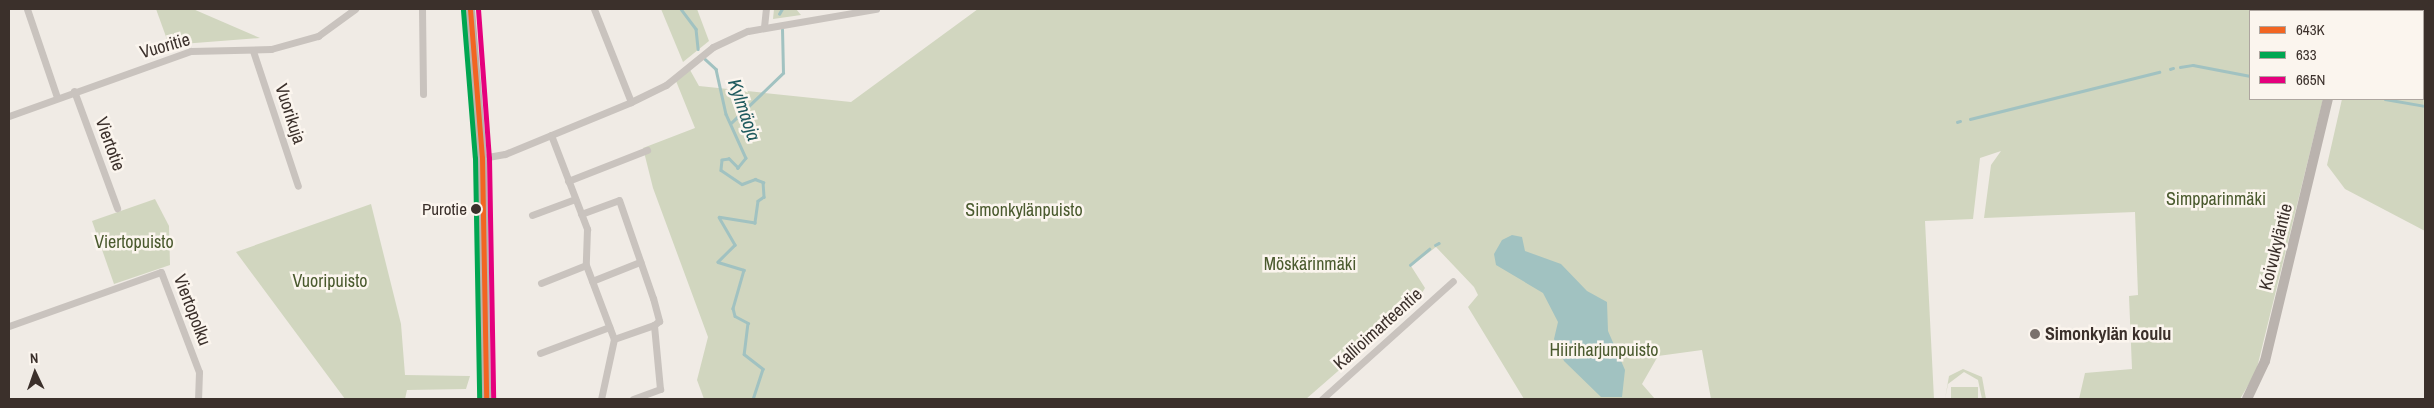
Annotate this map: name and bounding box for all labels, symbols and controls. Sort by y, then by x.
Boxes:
legend [2249,10,2424,100]
text: 643K [2296,19,2325,40]
street label: Vuoritie [137,29,193,63]
text: 633 [2296,44,2317,65]
text: 665N [2296,69,2325,90]
water label: Kylmäoja [723,76,765,144]
street label: Vuorikuja [270,81,310,147]
street label: Viertotie [90,114,130,174]
park label: Simpparinmäki [2166,188,2266,210]
place label: Purotie [422,199,467,219]
park label: Simonkylänpuisto [965,199,1083,221]
street label: Koivukyläntie [2255,201,2297,293]
marker: Purotie [471,204,481,214]
park label: Viertopuisto [94,231,174,253]
park label: Möskärinmäki [1264,253,1356,275]
park label: Vuoripuisto [293,270,367,292]
street label: Viertopolku [169,271,215,349]
street label: Kallioimarteentie [1329,284,1427,374]
place label: Simonkylän koulu [2045,323,2171,345]
marker: Simonkylän koulu [2029,328,2041,340]
park label: Hiiriharjunpuisto [1549,339,1659,361]
north arrow [10,348,60,398]
text: N [30,349,39,367]

